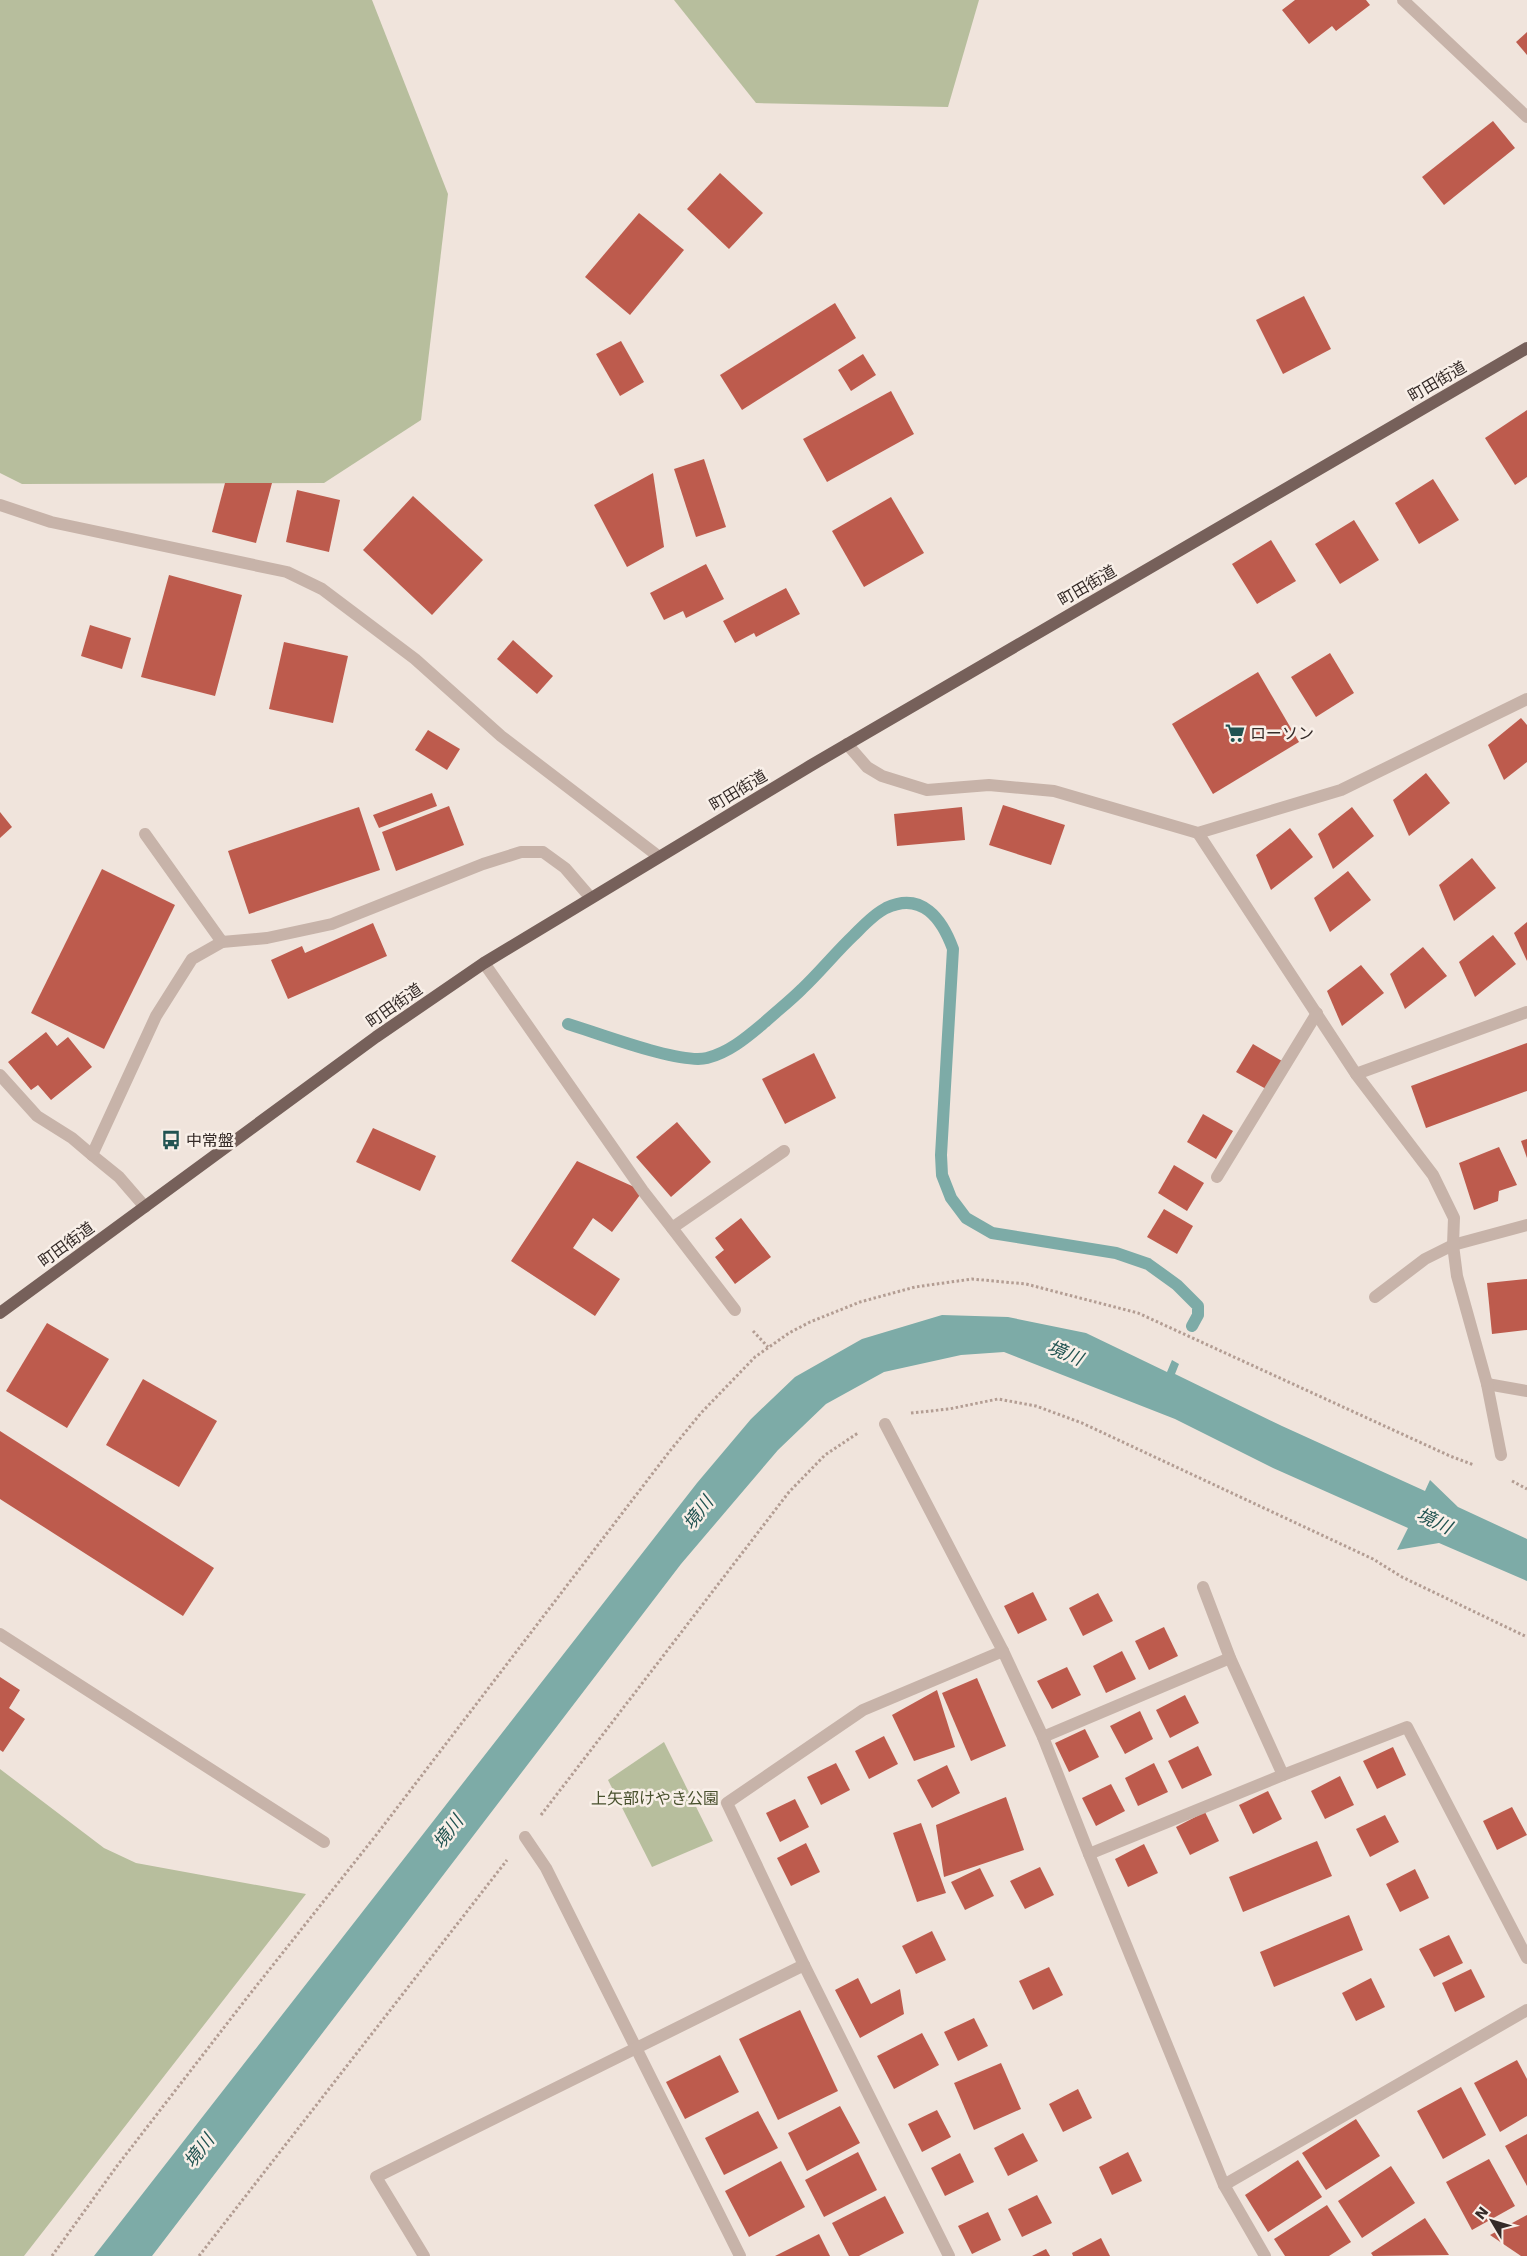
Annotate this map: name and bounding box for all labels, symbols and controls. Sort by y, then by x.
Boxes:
street label: 町田街道 [1405,357,1470,406]
street label: 町田街道 [1055,561,1120,610]
supermarket icon: ローソン [1224,722,1246,744]
place label: ローソン [1250,724,1314,743]
street label: 町田街道 [706,766,771,815]
street label: 町田街道 [363,979,426,1032]
bus stop icon: 中常盤 [160,1129,182,1151]
place label: 中常盤 [186,1131,234,1150]
street label: 町田街道 [35,1218,98,1271]
water label: 境川 [1045,1336,1088,1370]
water label: 境川 [678,1490,718,1533]
water label: 境川 [1413,1503,1457,1539]
park label: 上矢部けやき公園 [591,1789,719,1808]
water label: 境川 [428,1809,468,1852]
water label: 境川 [179,2128,219,2171]
north arrow [1467,2196,1517,2246]
text: N [1472,2203,1492,2223]

